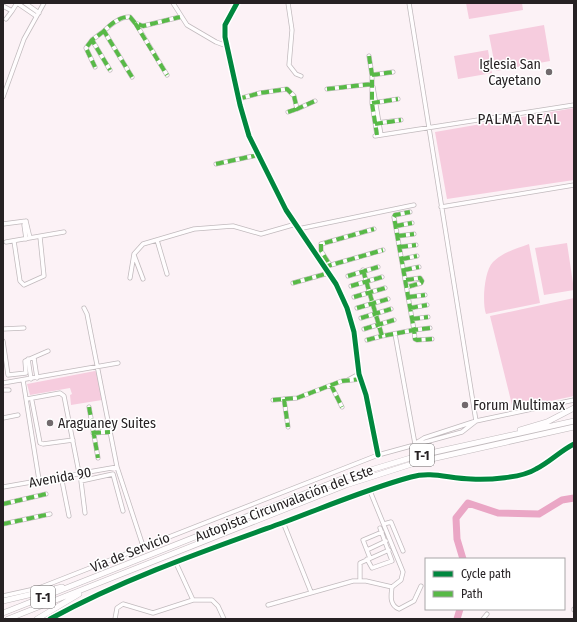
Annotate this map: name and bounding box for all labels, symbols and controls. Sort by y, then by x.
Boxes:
place label: Iglesia San Cayetano [479,56,541,89]
marker: Iglesia San Cayetano [544,67,554,77]
district label: PALMA REAL [477,110,561,128]
place label: Forum Multimax [473,397,566,414]
marker: Forum Multimax [460,400,470,410]
place label: Araguaney Suites [58,415,156,432]
marker: Araguaney Suites [45,418,55,428]
road number: T-1 [410,444,434,466]
street label: Autopista Circunvalación del Este [193,462,376,545]
street label: Avenida 90 [28,464,93,491]
street label: Vía de Servicio [88,529,172,576]
legend [425,558,565,610]
text: Cycle path [461,567,511,581]
road number: T-1 [31,586,55,608]
text: Path [461,587,483,601]

